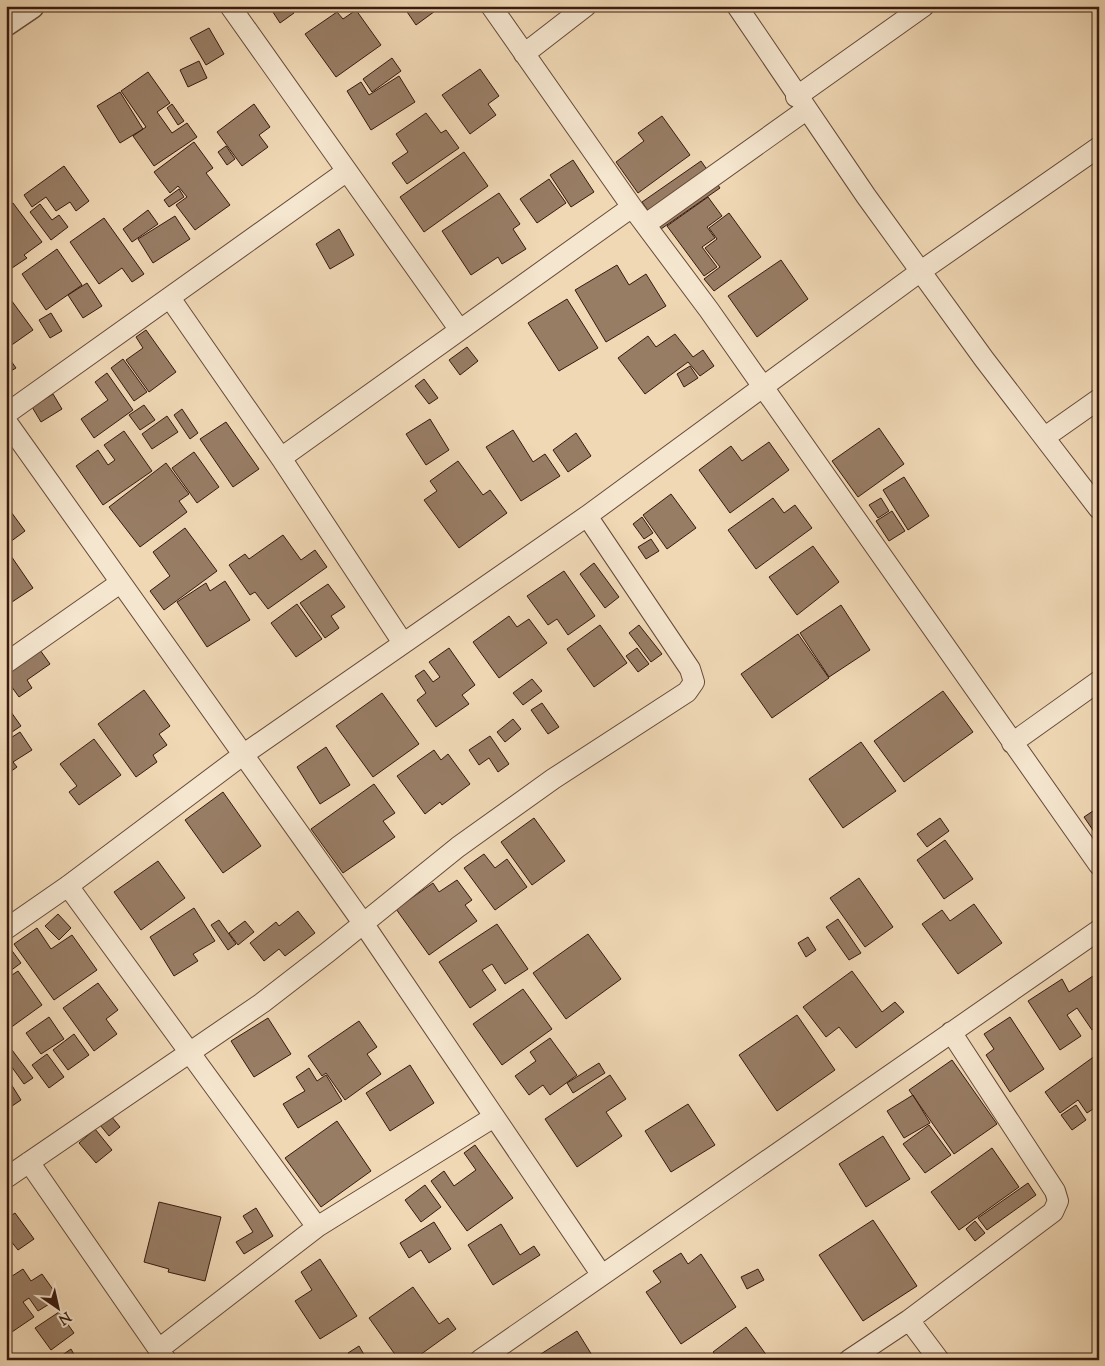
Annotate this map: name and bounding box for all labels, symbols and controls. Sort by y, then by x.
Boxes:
north arrow [32,1284,82,1334]
text: N [54,1306,74,1329]

